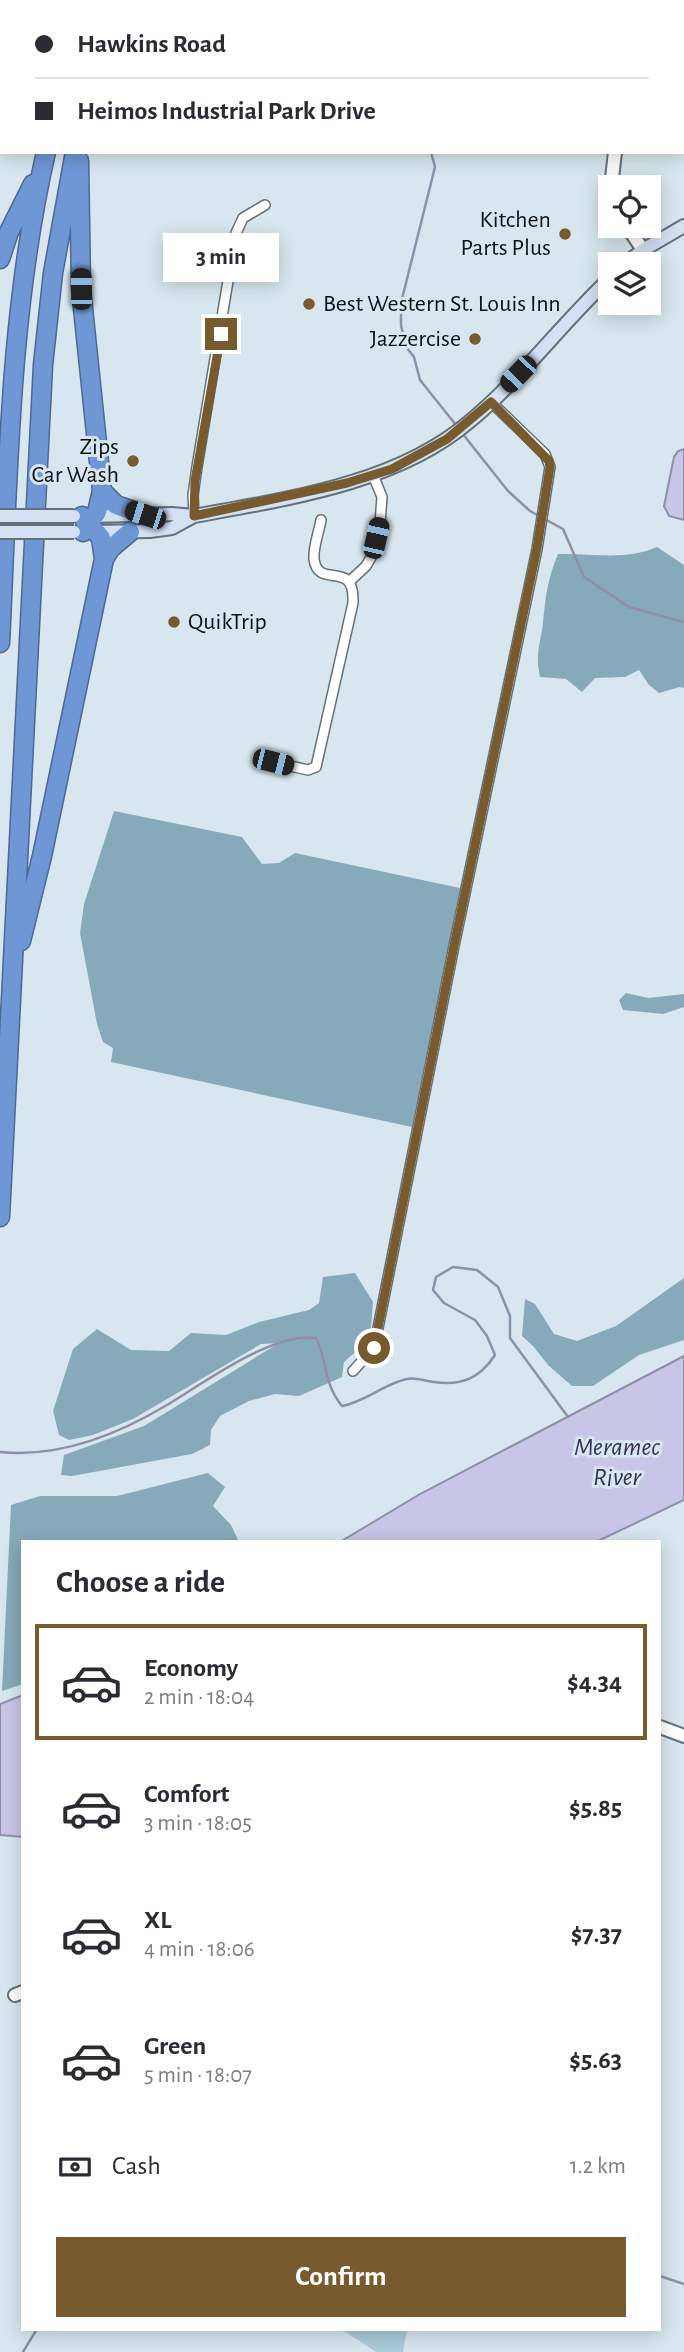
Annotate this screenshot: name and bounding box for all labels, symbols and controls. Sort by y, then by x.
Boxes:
text: Hawkins Road [77,31,226,57]
text: Heimos Industrial Park Drive [77,98,376,124]
map controls [598,175,661,315]
button: locate [598,175,661,238]
place label: Kitchen Parts Plus [461,208,551,260]
marker: Kitchen Parts Plus [557,226,573,242]
callout: 3 min [163,232,279,282]
text: 3 min [196,246,246,269]
button: layers [598,252,661,315]
car [71,268,92,310]
place label: Best Western St. Louis Inn [323,292,561,316]
marker: Best Western St. Louis Inn [301,296,317,312]
route end [205,318,237,350]
place label: Jazzercise [370,327,461,351]
marker: Jazzercise [467,331,483,347]
car [496,352,541,396]
place label: Zips Car Wash [31,435,119,487]
marker: Zips Car Wash [125,453,141,469]
car [122,499,169,531]
car [362,515,391,561]
place label: QuikTrip [188,610,267,634]
marker: QuikTrip [166,614,182,630]
car [251,747,296,777]
route start [358,1332,390,1364]
water label: Meramec River [574,1434,660,1490]
text: Choose a ride [56,1566,225,1598]
icon: car [60,1651,123,1714]
text: Economy [144,1655,238,1681]
text: $4.34 [567,1669,622,1695]
text: 2 min · 18:04 [144,1686,254,1709]
icon: car [60,1777,123,1840]
text: Comfort [144,1781,229,1807]
text: $5.85 [569,1795,622,1821]
text: 3 min · 18:05 [144,1812,252,1835]
icon: car [60,1903,123,1966]
text: XL [144,1907,171,1933]
text: $7.37 [571,1921,622,1947]
text: 4 min · 18:06 [144,1938,255,1961]
icon: car [60,2029,123,2092]
text: Green [144,2033,206,2059]
text: $5.63 [569,2047,622,2073]
text: 5 min · 18:07 [144,2064,252,2087]
icon: cash [56,2148,94,2186]
text: Cash [112,2153,161,2179]
text: 1.2 km [570,2155,626,2178]
button: Confirm [56,2237,626,2317]

